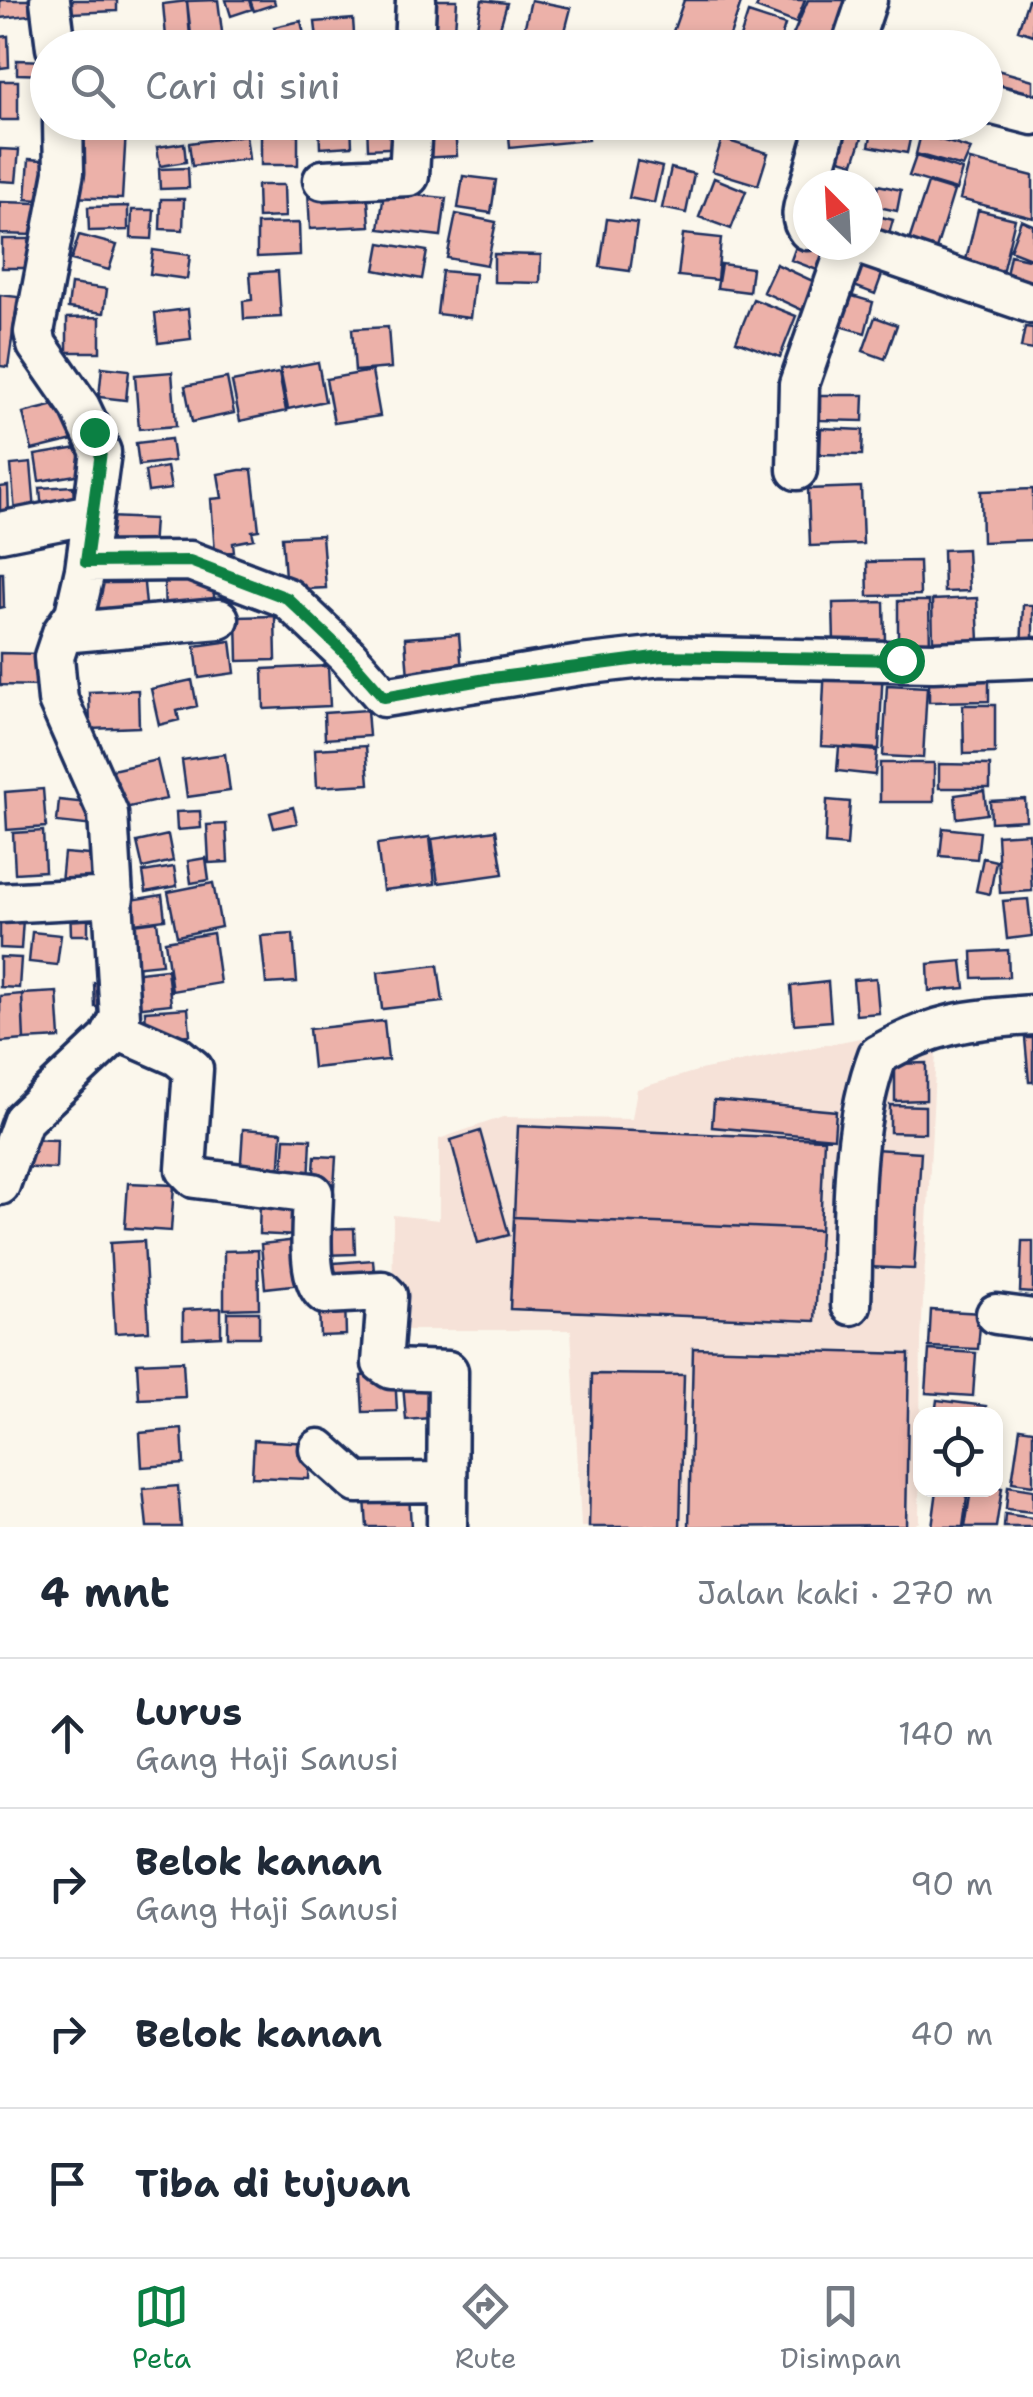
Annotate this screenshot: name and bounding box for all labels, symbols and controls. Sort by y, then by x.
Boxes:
search box [30,30,1003,140]
icon: search [65,58,120,113]
text: Cari di sini [145,60,341,111]
north arrow [793,170,883,260]
route end [72,410,118,456]
route start [879,638,925,684]
map controls [913,1407,1003,1497]
button: locate [913,1407,1003,1497]
text: 4 mnt [40,1564,170,1620]
text: Jalan kaki · 270 m [697,1571,993,1614]
text: Lurus [135,1686,242,1737]
icon: ahead [40,1706,95,1761]
text: 140 m [898,1712,993,1755]
text: Gang Haji Sanusi [135,1737,399,1780]
text: Belok kanan [135,1836,382,1887]
icon: right [40,1856,95,1911]
text: 90 m [910,1862,993,1905]
text: Gang Haji Sanusi [135,1887,399,1930]
icon: right [40,2006,95,2061]
text: Belok kanan [135,2008,382,2059]
text: 40 m [910,2012,993,2055]
icon: arrive [40,2156,95,2211]
text: Tiba di tujuan [135,2158,411,2209]
tab: Peta [132,2279,191,2377]
tab: Rute [455,2279,517,2377]
tab: Disimpan [780,2279,901,2377]

